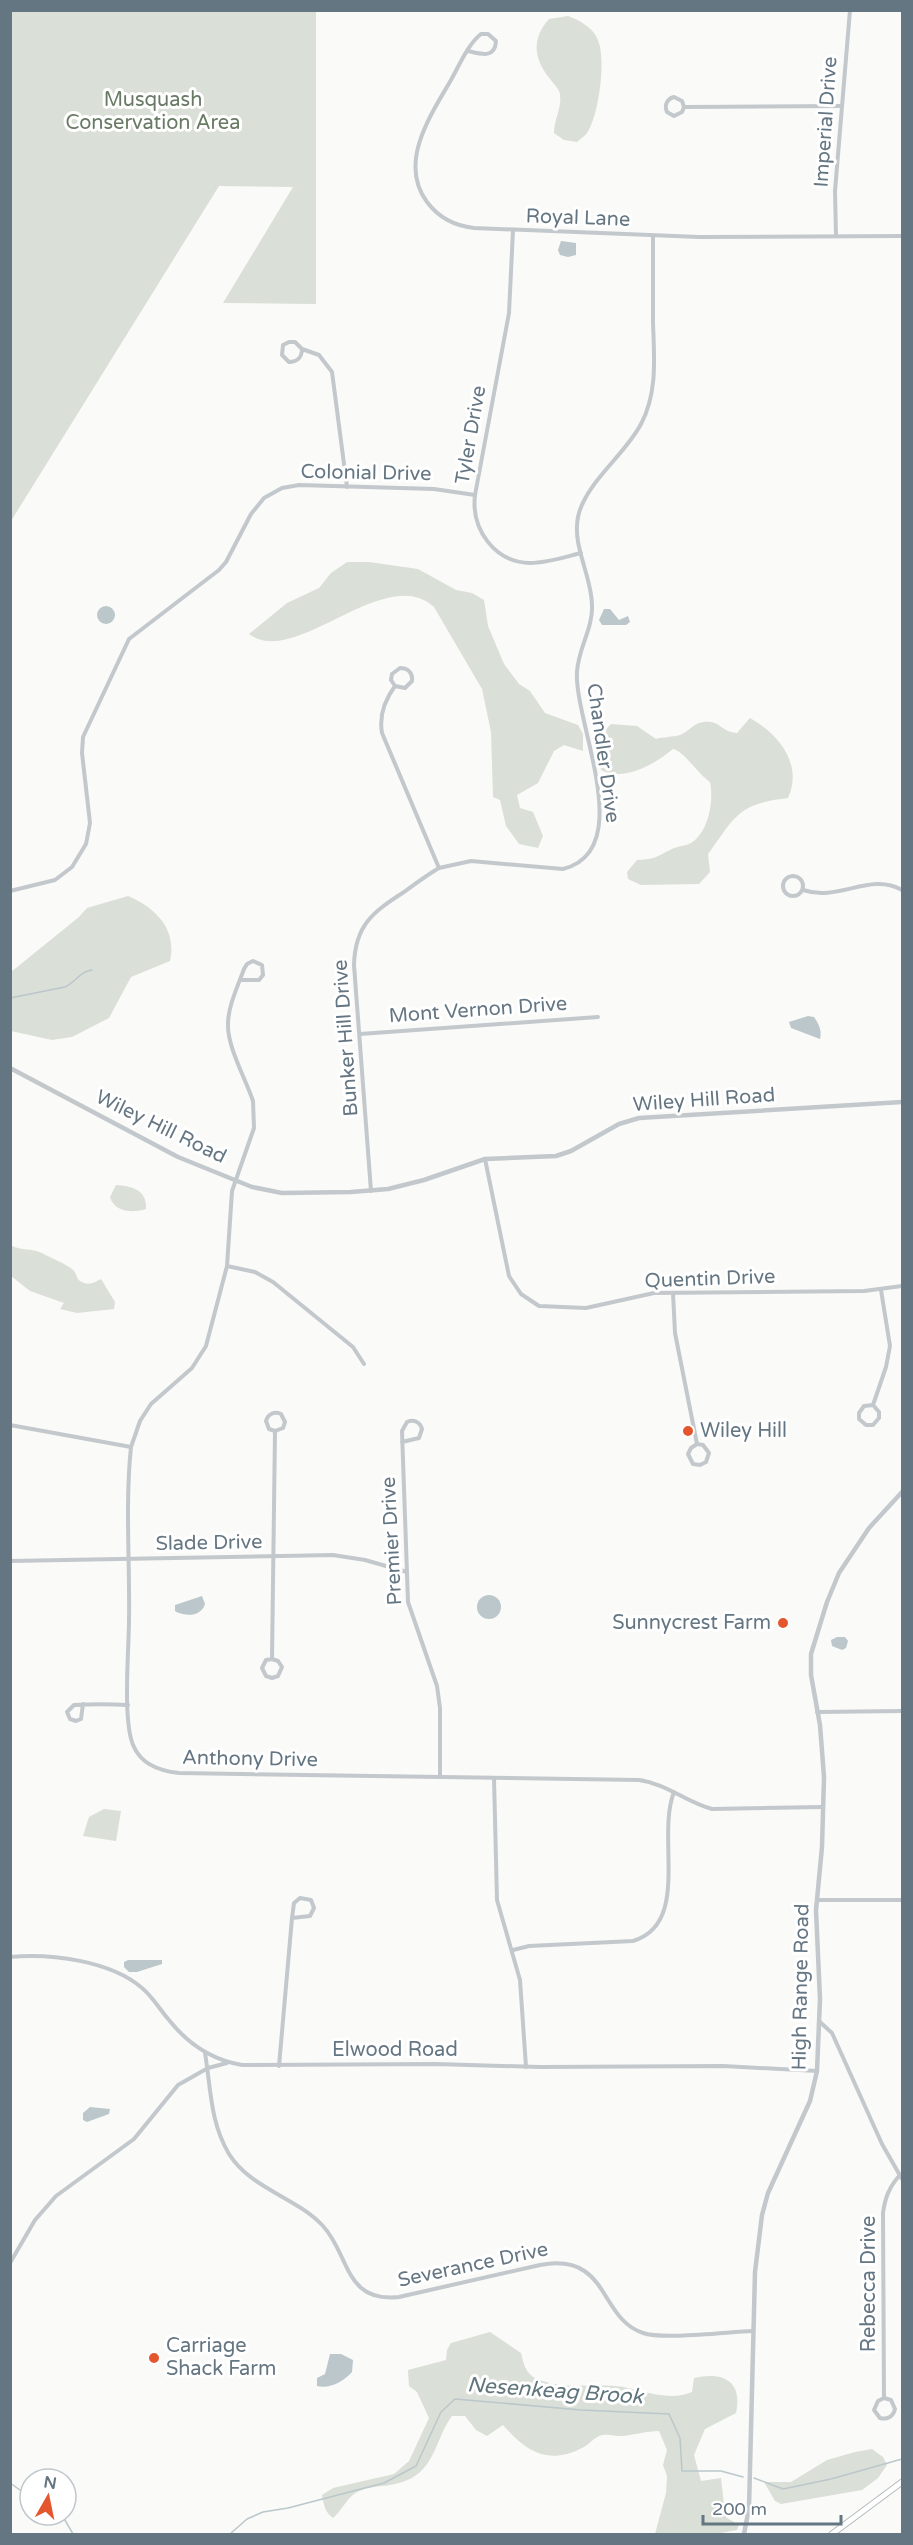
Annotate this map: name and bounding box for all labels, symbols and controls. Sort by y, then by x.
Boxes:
street label: Imperial Drive [809,56,843,188]
park label: Musquash Conservation Area [66,88,240,135]
street label: Royal Lane [525,204,631,232]
street label: Tyler Drive [451,384,491,486]
street label: Colonial Drive [300,460,432,486]
street label: Chandler Drive [581,682,625,824]
street label: Bunker Hill Drive [329,959,363,1117]
street label: Mont Vernon Drive [388,992,568,1028]
street label: Wiley Hill Road [632,1083,776,1117]
street label: Wiley Hill Road [92,1085,230,1169]
street label: Quentin Drive [644,1265,776,1293]
place label: Wiley Hill [700,1419,787,1443]
marker: Wiley Hill [681,1424,695,1438]
street label: Premier Drive [377,1476,407,1606]
street label: Slade Drive [155,1530,263,1556]
place label: Sunnycrest Farm [612,1611,771,1635]
marker: Sunnycrest Farm [776,1616,790,1630]
street label: Anthony Drive [182,1746,318,1772]
street label: High Range Road [788,1903,814,2071]
street label: Elwood Road [332,2038,458,2062]
street label: Rebecca Drive [857,2216,881,2352]
street label: Severance Drive [396,2237,550,2293]
place label: Carriage Shack Farm [166,2334,276,2381]
marker: Carriage Shack Farm [147,2351,161,2365]
water label: Nesenkeag Brook [466,2372,645,2410]
north arrow [18,2467,78,2527]
text: N [42,2472,58,2494]
scale bar [703,2488,841,2526]
text: 200 m [712,2498,767,2520]

